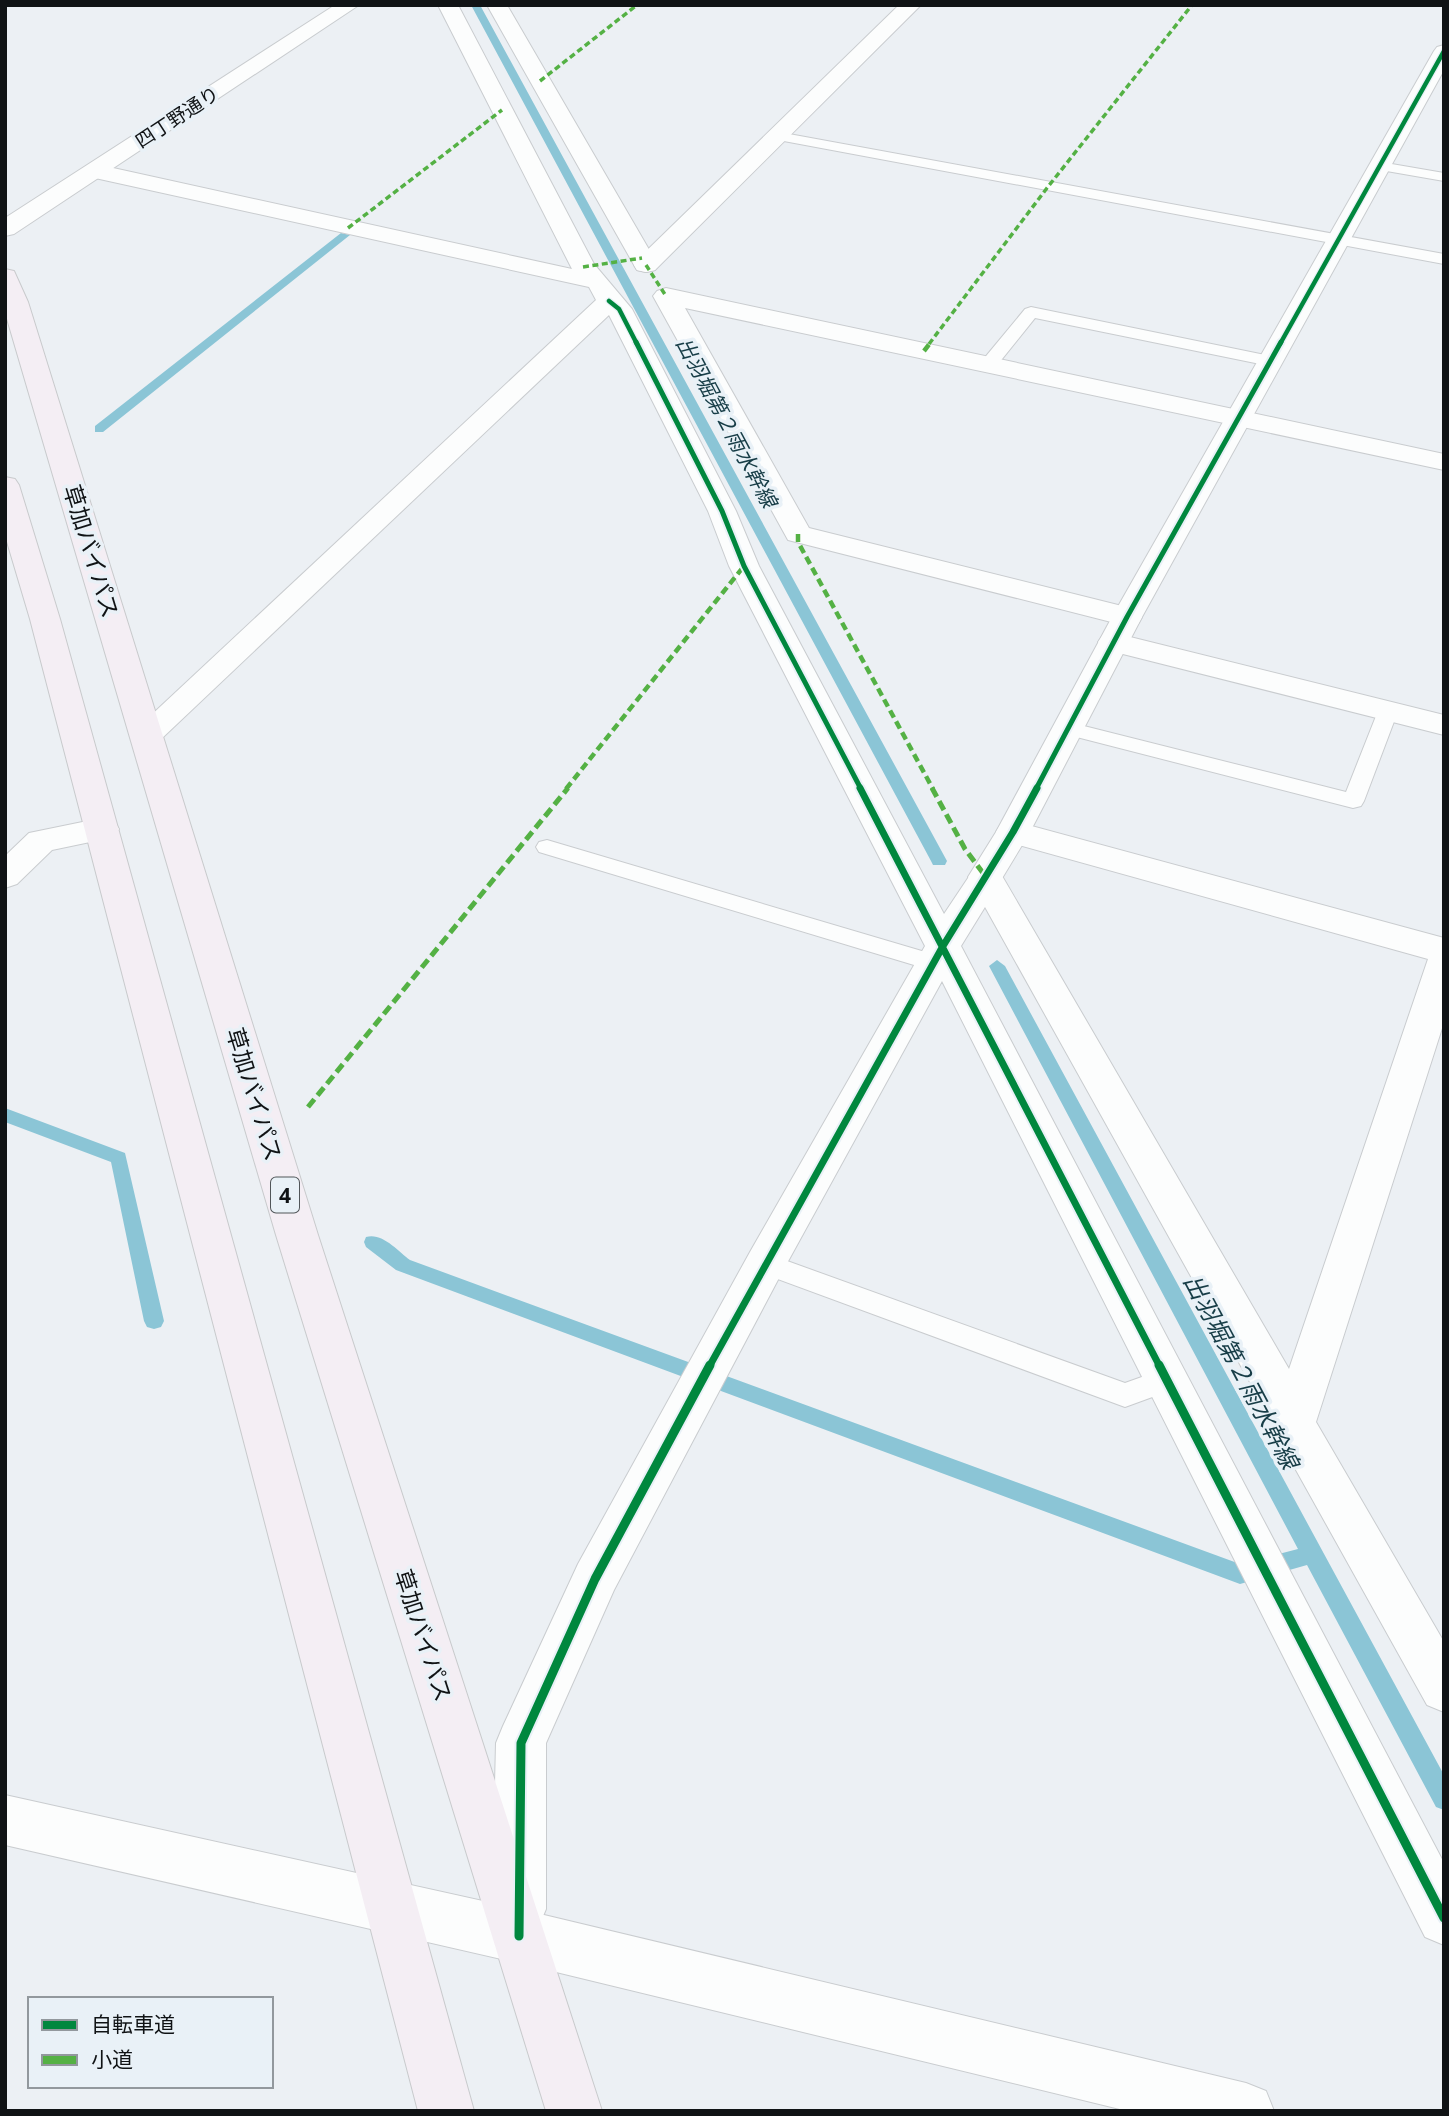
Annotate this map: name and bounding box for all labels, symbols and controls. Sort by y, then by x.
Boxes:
street label: 四丁野通り [130,80,224,154]
water label: 出羽堀第２雨水幹線 [670,332,785,515]
street label: 草加バイパス [57,481,127,621]
street label: 草加バイパス [220,1024,290,1164]
road number: 4 [271,1178,299,1212]
water label: 出羽堀第２雨水幹線 [1177,1268,1309,1477]
street label: 草加バイパス [388,1565,460,1705]
legend [28,1997,273,2088]
text: 自転車道 [91,2010,175,2038]
text: 小道 [91,2045,133,2073]

